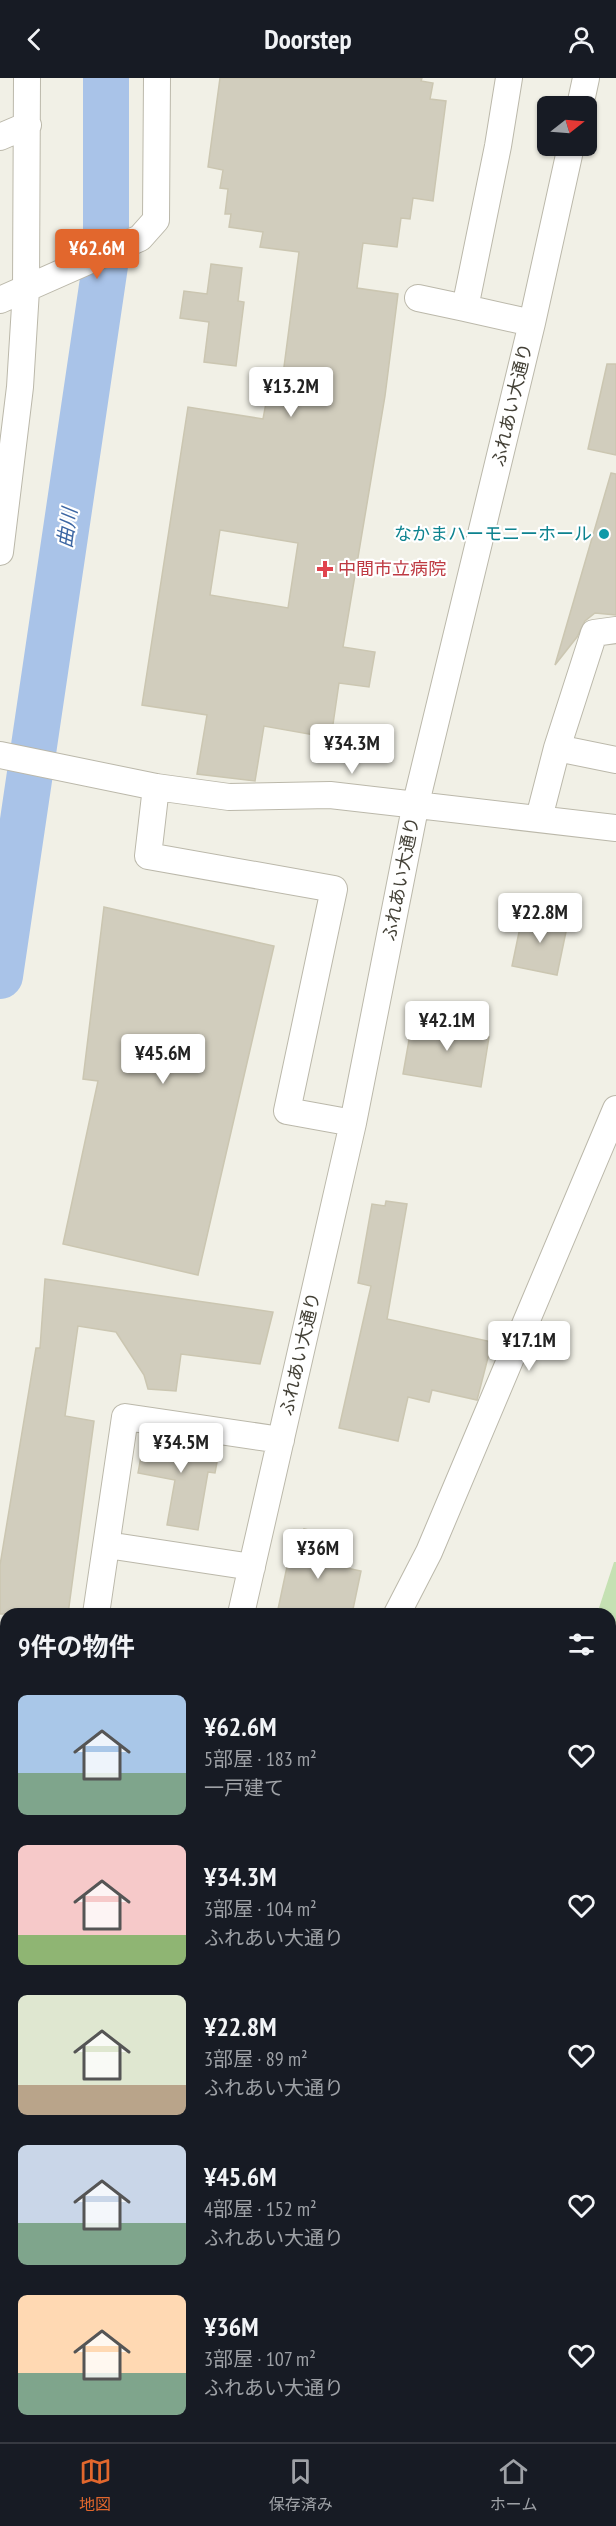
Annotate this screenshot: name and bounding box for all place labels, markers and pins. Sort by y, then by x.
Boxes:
pin: ¥62.6M [48,229,146,280]
pin: ¥13.2M [242,367,340,418]
place label: なかまハーモニーホール [394,522,592,545]
marker: なかまハーモニーホール [597,527,611,541]
place label: 中間市立病院 [338,557,446,580]
marker: 中間市立病院 [316,560,334,578]
pin: ¥34.3M [303,724,401,775]
pin: ¥22.8M [491,893,589,944]
pin: ¥42.1M [398,1001,496,1052]
pin: ¥45.6M [114,1034,212,1085]
pin: ¥17.1M [480,1321,578,1372]
pin: ¥34.5M [132,1423,230,1474]
pin: ¥36M [282,1529,354,1580]

